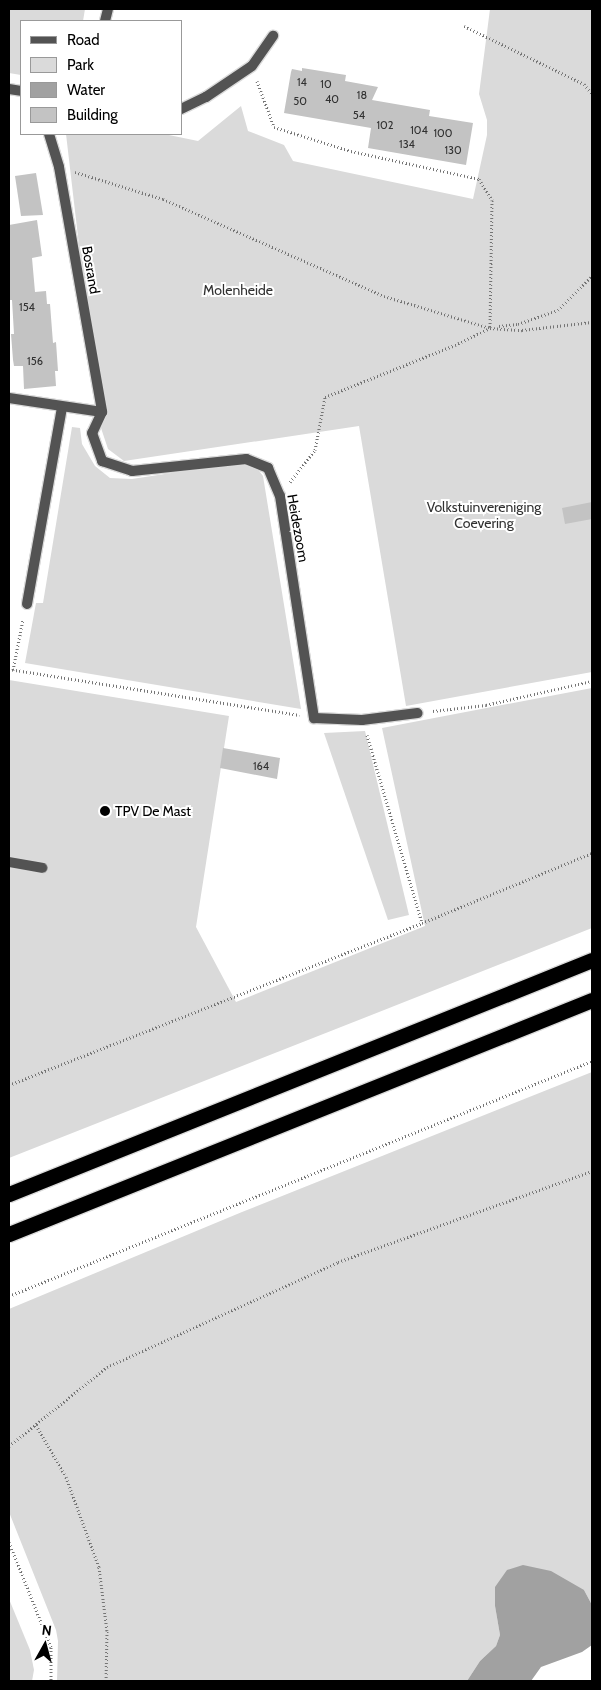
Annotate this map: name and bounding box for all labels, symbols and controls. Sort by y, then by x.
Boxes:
legend [20,20,182,135]
text: Road [67,31,100,49]
text: Park [67,56,94,74]
house number: 14 [297,75,307,89]
house number: 10 [320,77,332,91]
text: Water [67,81,105,99]
house number: 18 [357,88,367,102]
house number: 40 [325,92,339,106]
house number: 50 [293,94,307,108]
text: Building [67,106,118,124]
house number: 54 [353,108,365,122]
house number: 102 [376,118,394,132]
house number: 104 [410,123,428,137]
house number: 100 [434,126,452,140]
house number: 134 [399,137,415,151]
house number: 130 [444,143,462,157]
street label: Bosrand [79,245,103,295]
park label: Molenheide [203,282,273,298]
house number: 154 [19,300,35,314]
house number: 156 [27,354,43,368]
street label: Heidezoom [284,493,312,563]
park label: Volkstuinvereniging Coevering [427,499,541,532]
house number: 164 [253,759,269,773]
place label: TPV De Mast [115,803,191,819]
marker: TPV De Mast [99,805,111,817]
north arrow [20,1620,70,1670]
text: N [41,1621,53,1640]

